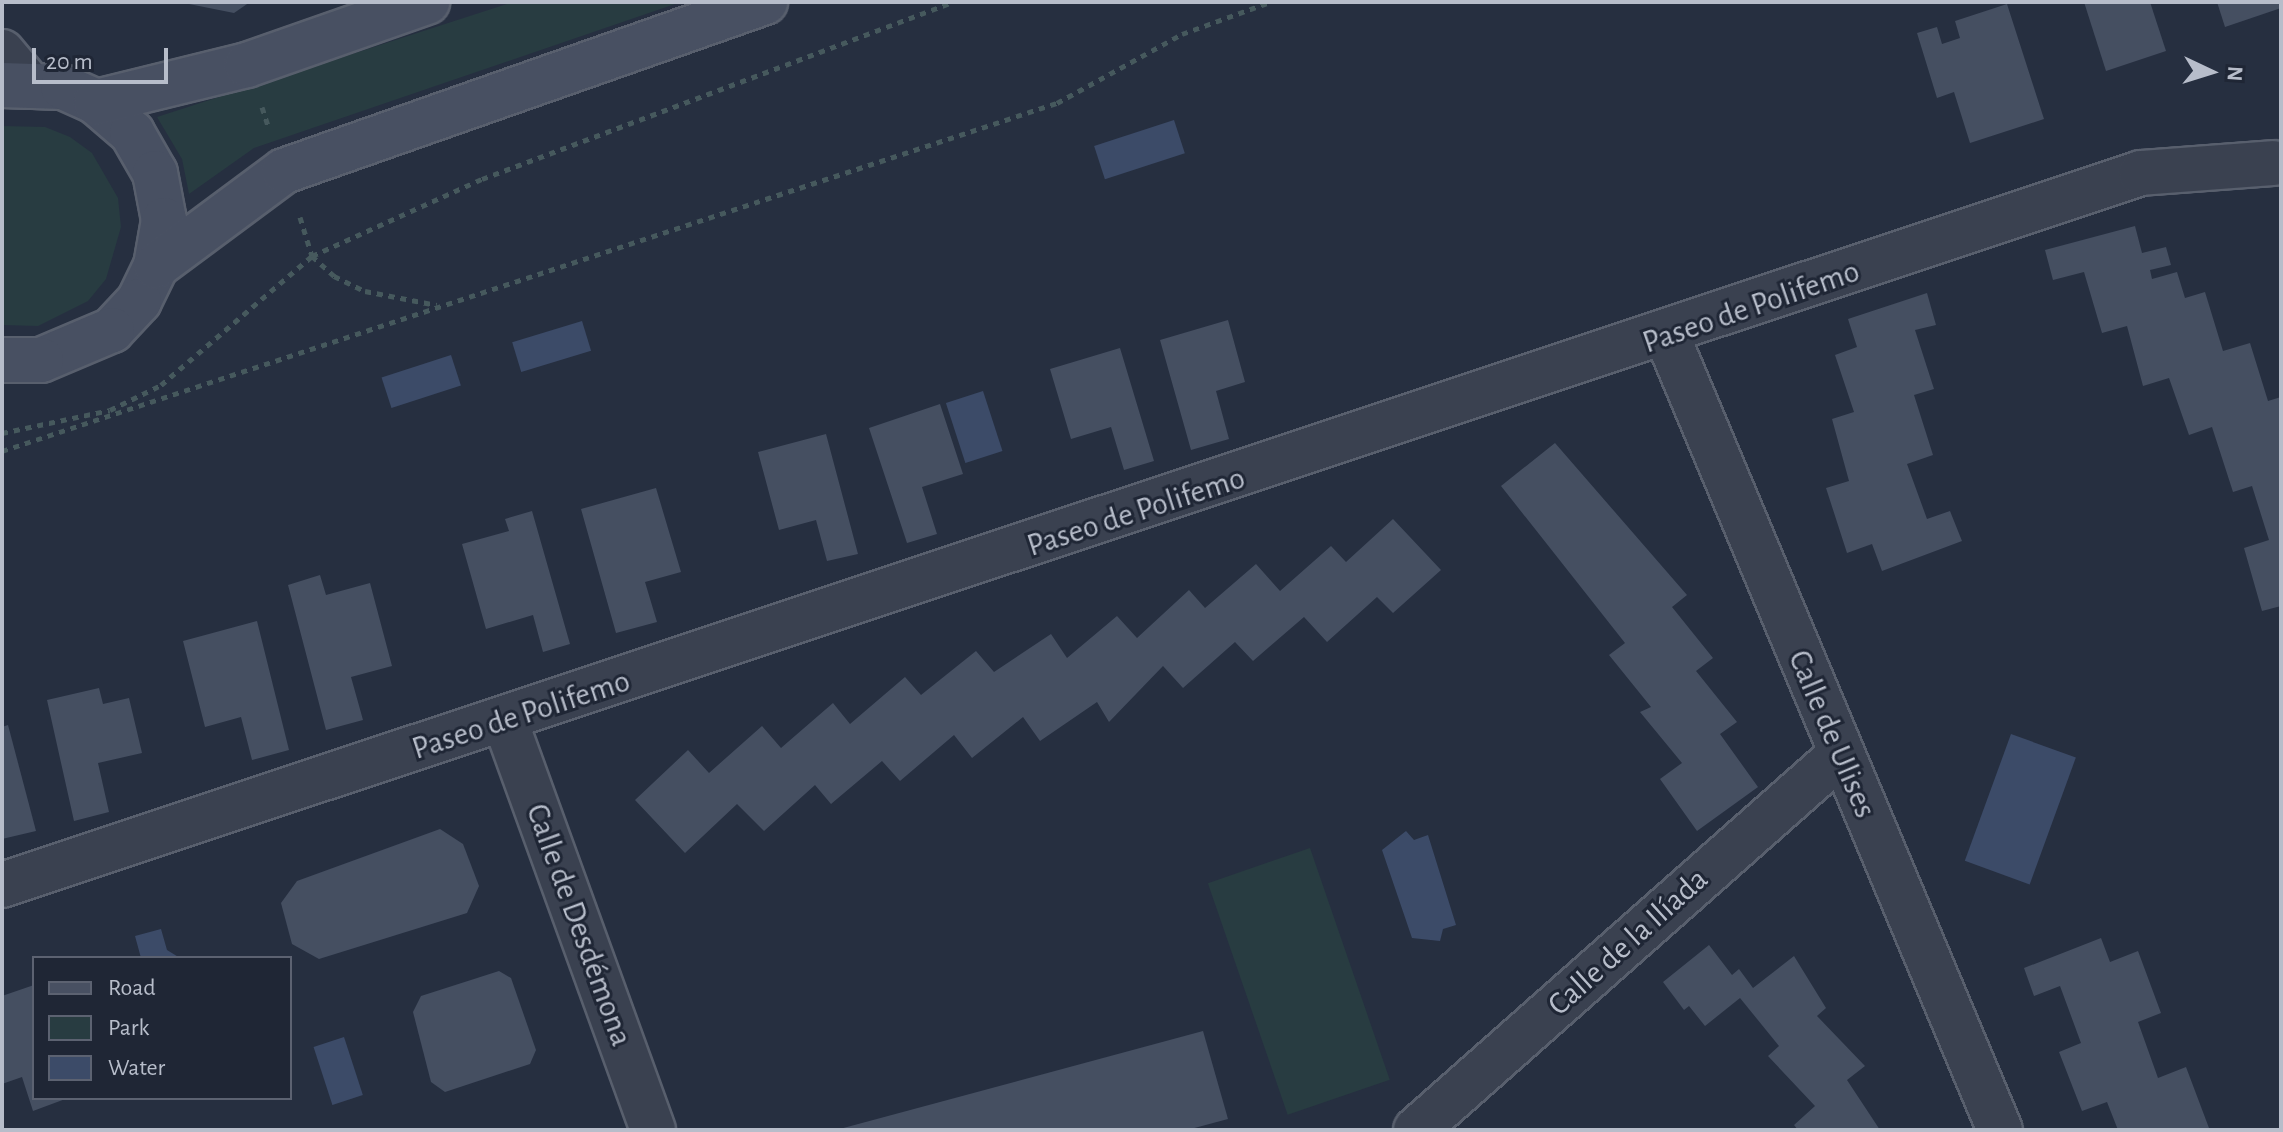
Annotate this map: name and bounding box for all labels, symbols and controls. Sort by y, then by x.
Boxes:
scale bar [36,32,172,82]
north arrow [2171,32,2251,112]
text: 20 m [46,50,93,74]
text: N [2223,65,2246,82]
street label: Paseo de Polifemo [1638,252,1864,362]
street label: Paseo de Polifemo [1022,459,1250,565]
street label: Calle de Ulises [1780,645,1884,823]
street label: Paseo de Polifemo [407,662,635,768]
street label: Calle de Desdémona [517,799,641,1051]
street label: Calle de la Ilíada [1540,860,1716,1024]
legend [32,956,292,1100]
text: Road [108,976,156,1000]
text: Park [108,1016,149,1040]
text: Water [108,1056,165,1080]

